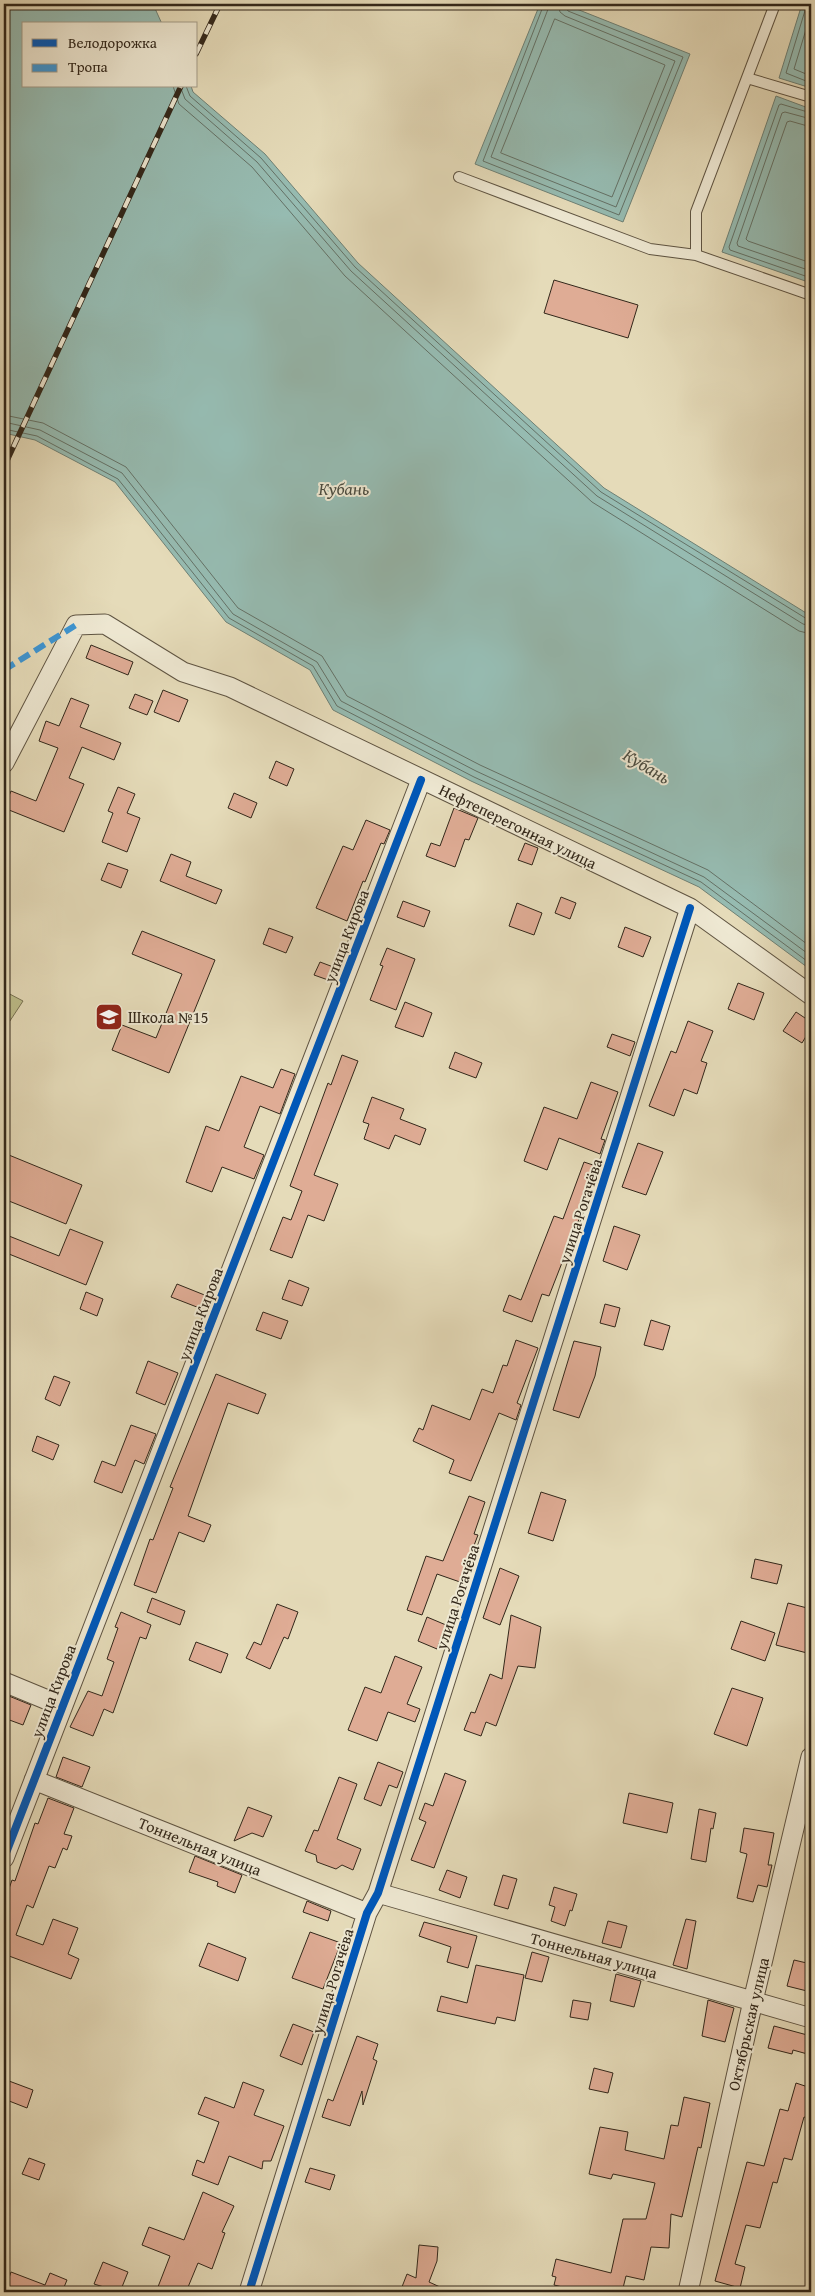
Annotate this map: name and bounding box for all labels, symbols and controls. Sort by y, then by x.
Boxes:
legend [22,22,198,88]
text: Велодорожка [68,32,158,53]
text: Тропа [68,56,109,77]
water label: Кубань [319,475,369,502]
water label: Кубань [618,741,676,791]
street label: Нефтеперегонная улица [435,777,601,875]
street label: улица Кирова [317,885,375,987]
school or university icon: Школа №15 [94,1002,124,1032]
place label: Школа №15 [128,1005,208,1029]
street label: улица Рогачёва [551,1155,608,1268]
street label: улица Кирова [171,1263,229,1365]
street label: улица Рогачёва [428,1541,485,1654]
street label: улица Кирова [24,1640,82,1742]
street label: Тоннельная улица [135,1810,266,1882]
street label: улица Рогачёва [304,1925,360,2038]
street label: Тоннельная улица [528,1925,661,1985]
street label: Октябрьская улица [721,1955,775,2093]

